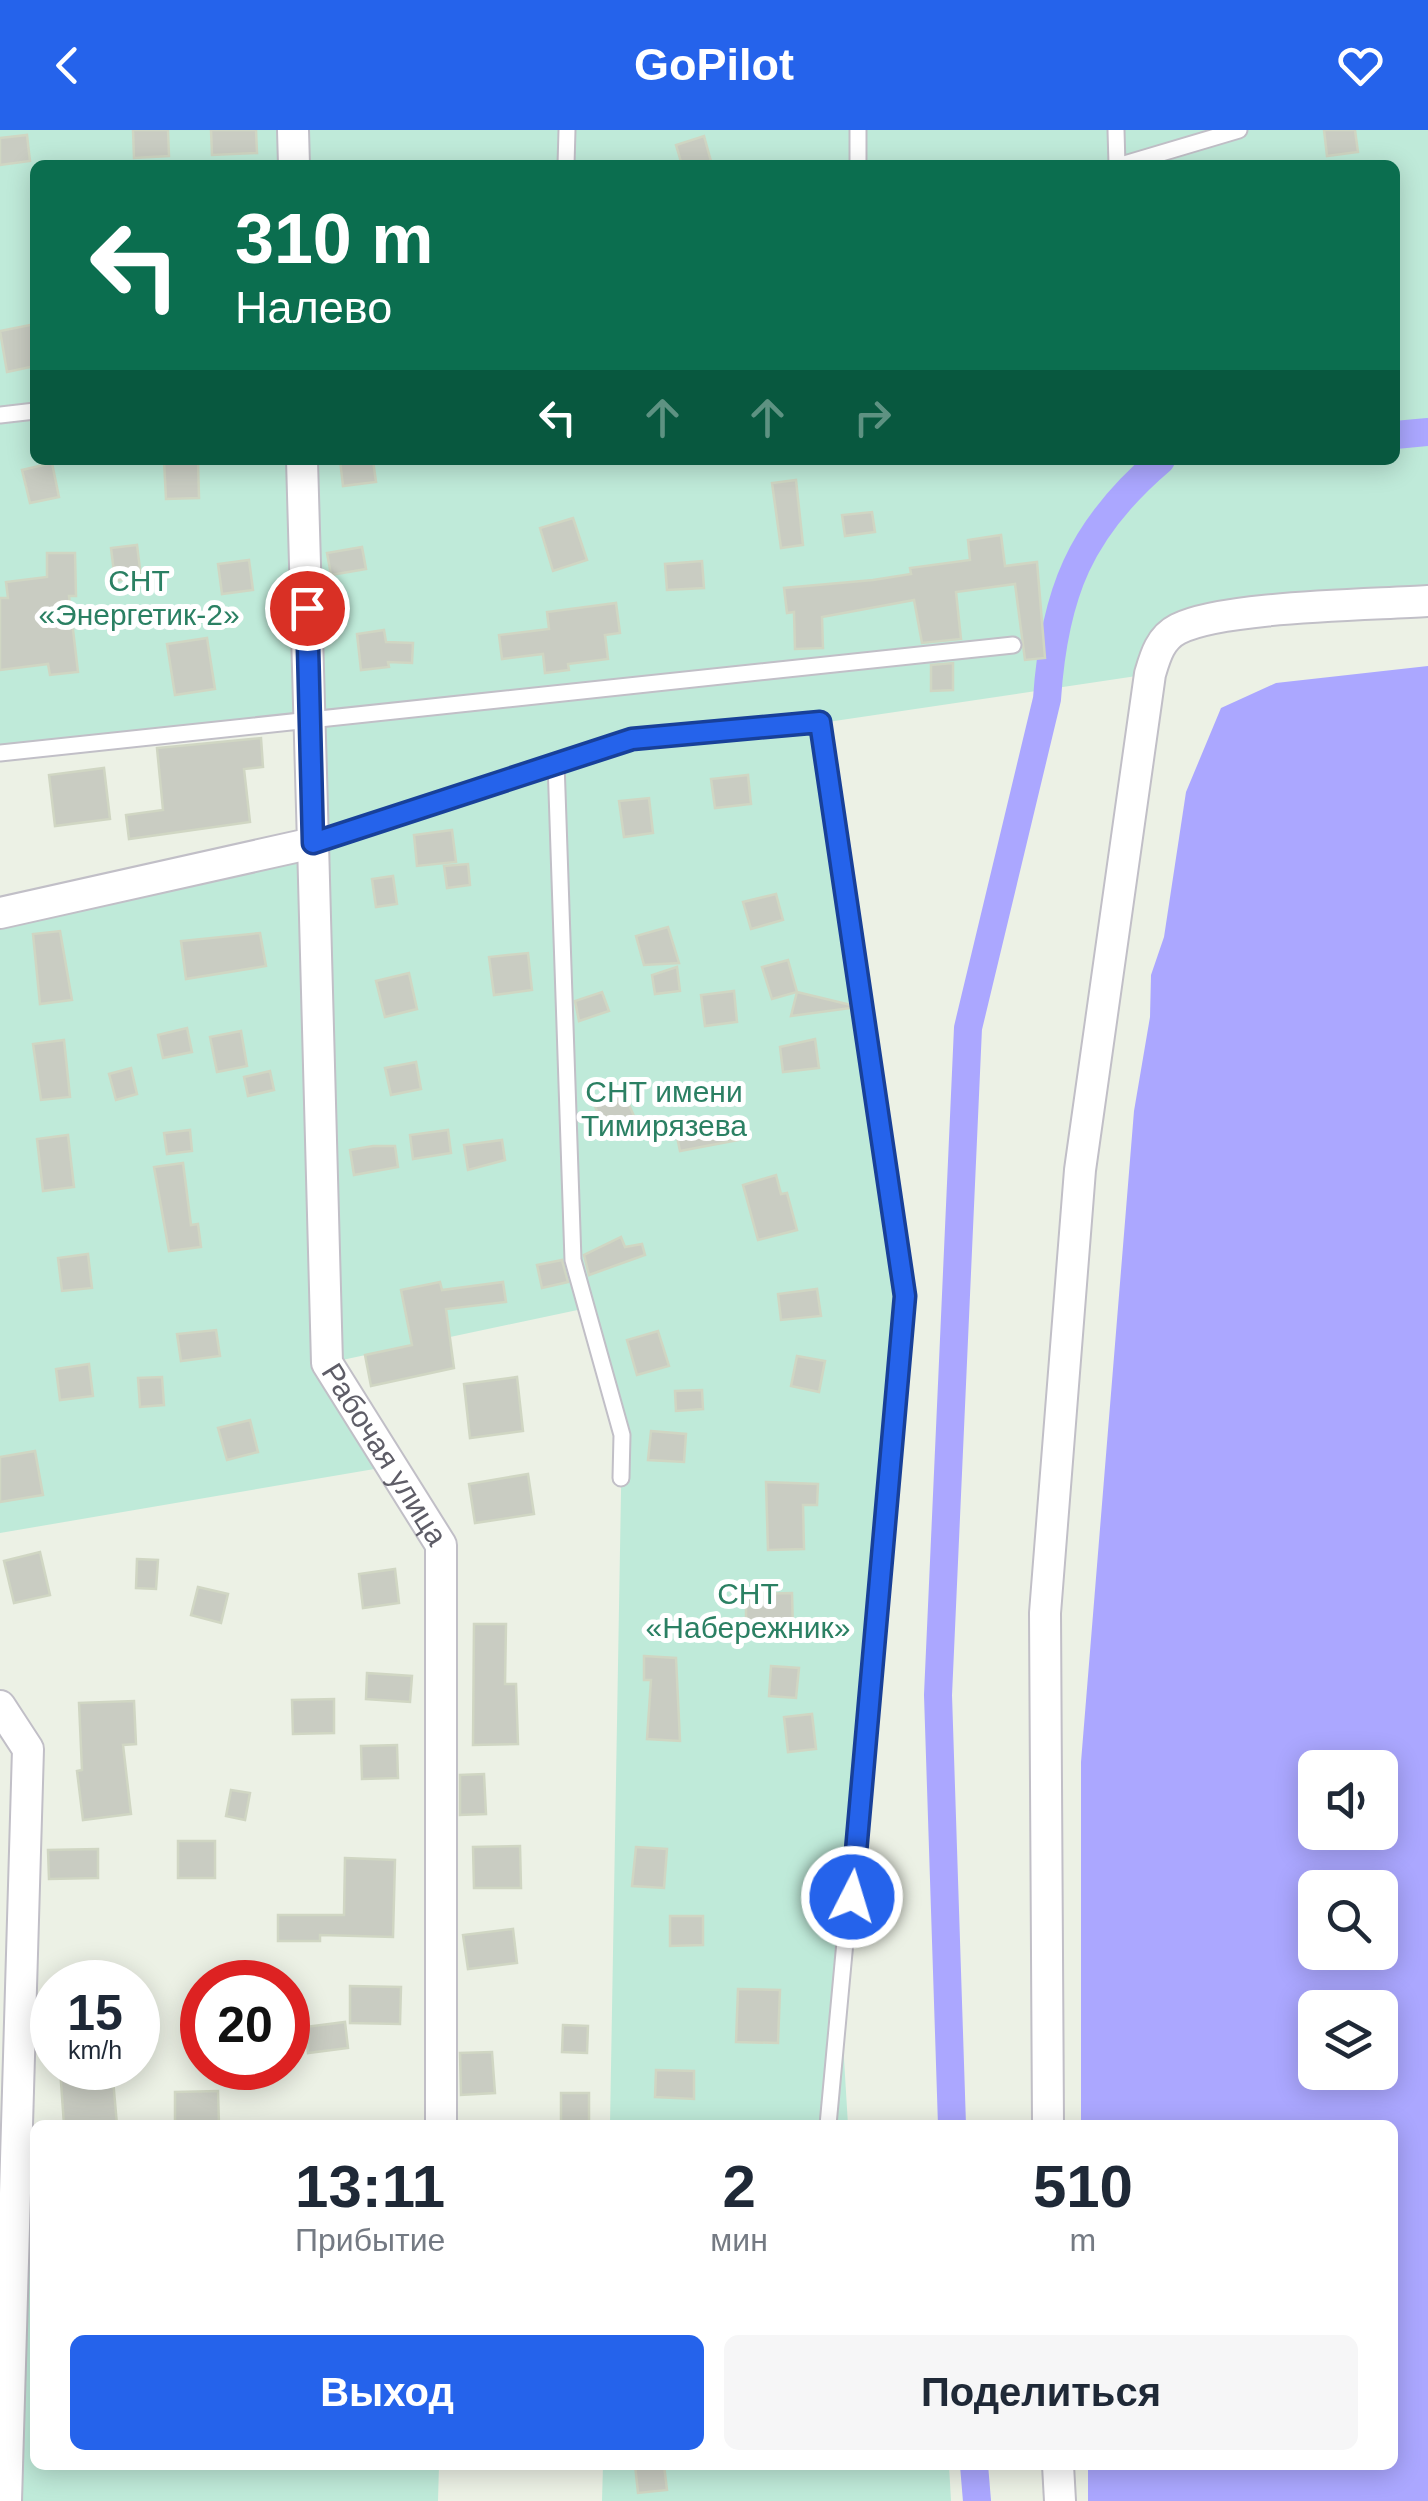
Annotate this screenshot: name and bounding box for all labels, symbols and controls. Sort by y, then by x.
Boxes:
icon: back [40,38,95,93]
icon: heart [1333,38,1388,93]
text: GoPilot [634,39,794,90]
icon: left [70,200,200,330]
text: 310 m [235,200,433,278]
text: Налево [235,282,392,333]
icon: left [530,390,585,445]
icon: ahead [635,390,690,445]
icon: ahead [740,390,795,445]
icon: right [845,390,900,445]
park label: СНТ «Энергетик-2» [38,564,240,631]
pin [265,566,350,651]
icon: arrive [280,581,335,636]
park label: СНТ имени Тимирязева [581,1075,747,1142]
street label: Рабочая улица [315,1357,454,1551]
park label: СНТ «Набережник» [646,1577,850,1644]
map controls [1298,1750,1398,2090]
button: sound [1298,1750,1398,1850]
position arrow [800,1845,904,1949]
button: search [1298,1870,1398,1970]
speed limit sign: 20 [180,1960,310,2090]
text: 15 [67,1985,123,2041]
button: layers [1298,1990,1398,2090]
text: km/h [68,2036,122,2064]
text: 13:11 [295,2153,445,2220]
text: 2 [722,2153,756,2220]
text: 510 [1033,2153,1133,2220]
text: Прибытие [295,2222,445,2258]
text: мин [710,2222,768,2258]
text: m [1070,2222,1096,2258]
button: Выход [70,2335,704,2450]
button: Поделиться [724,2335,1358,2450]

